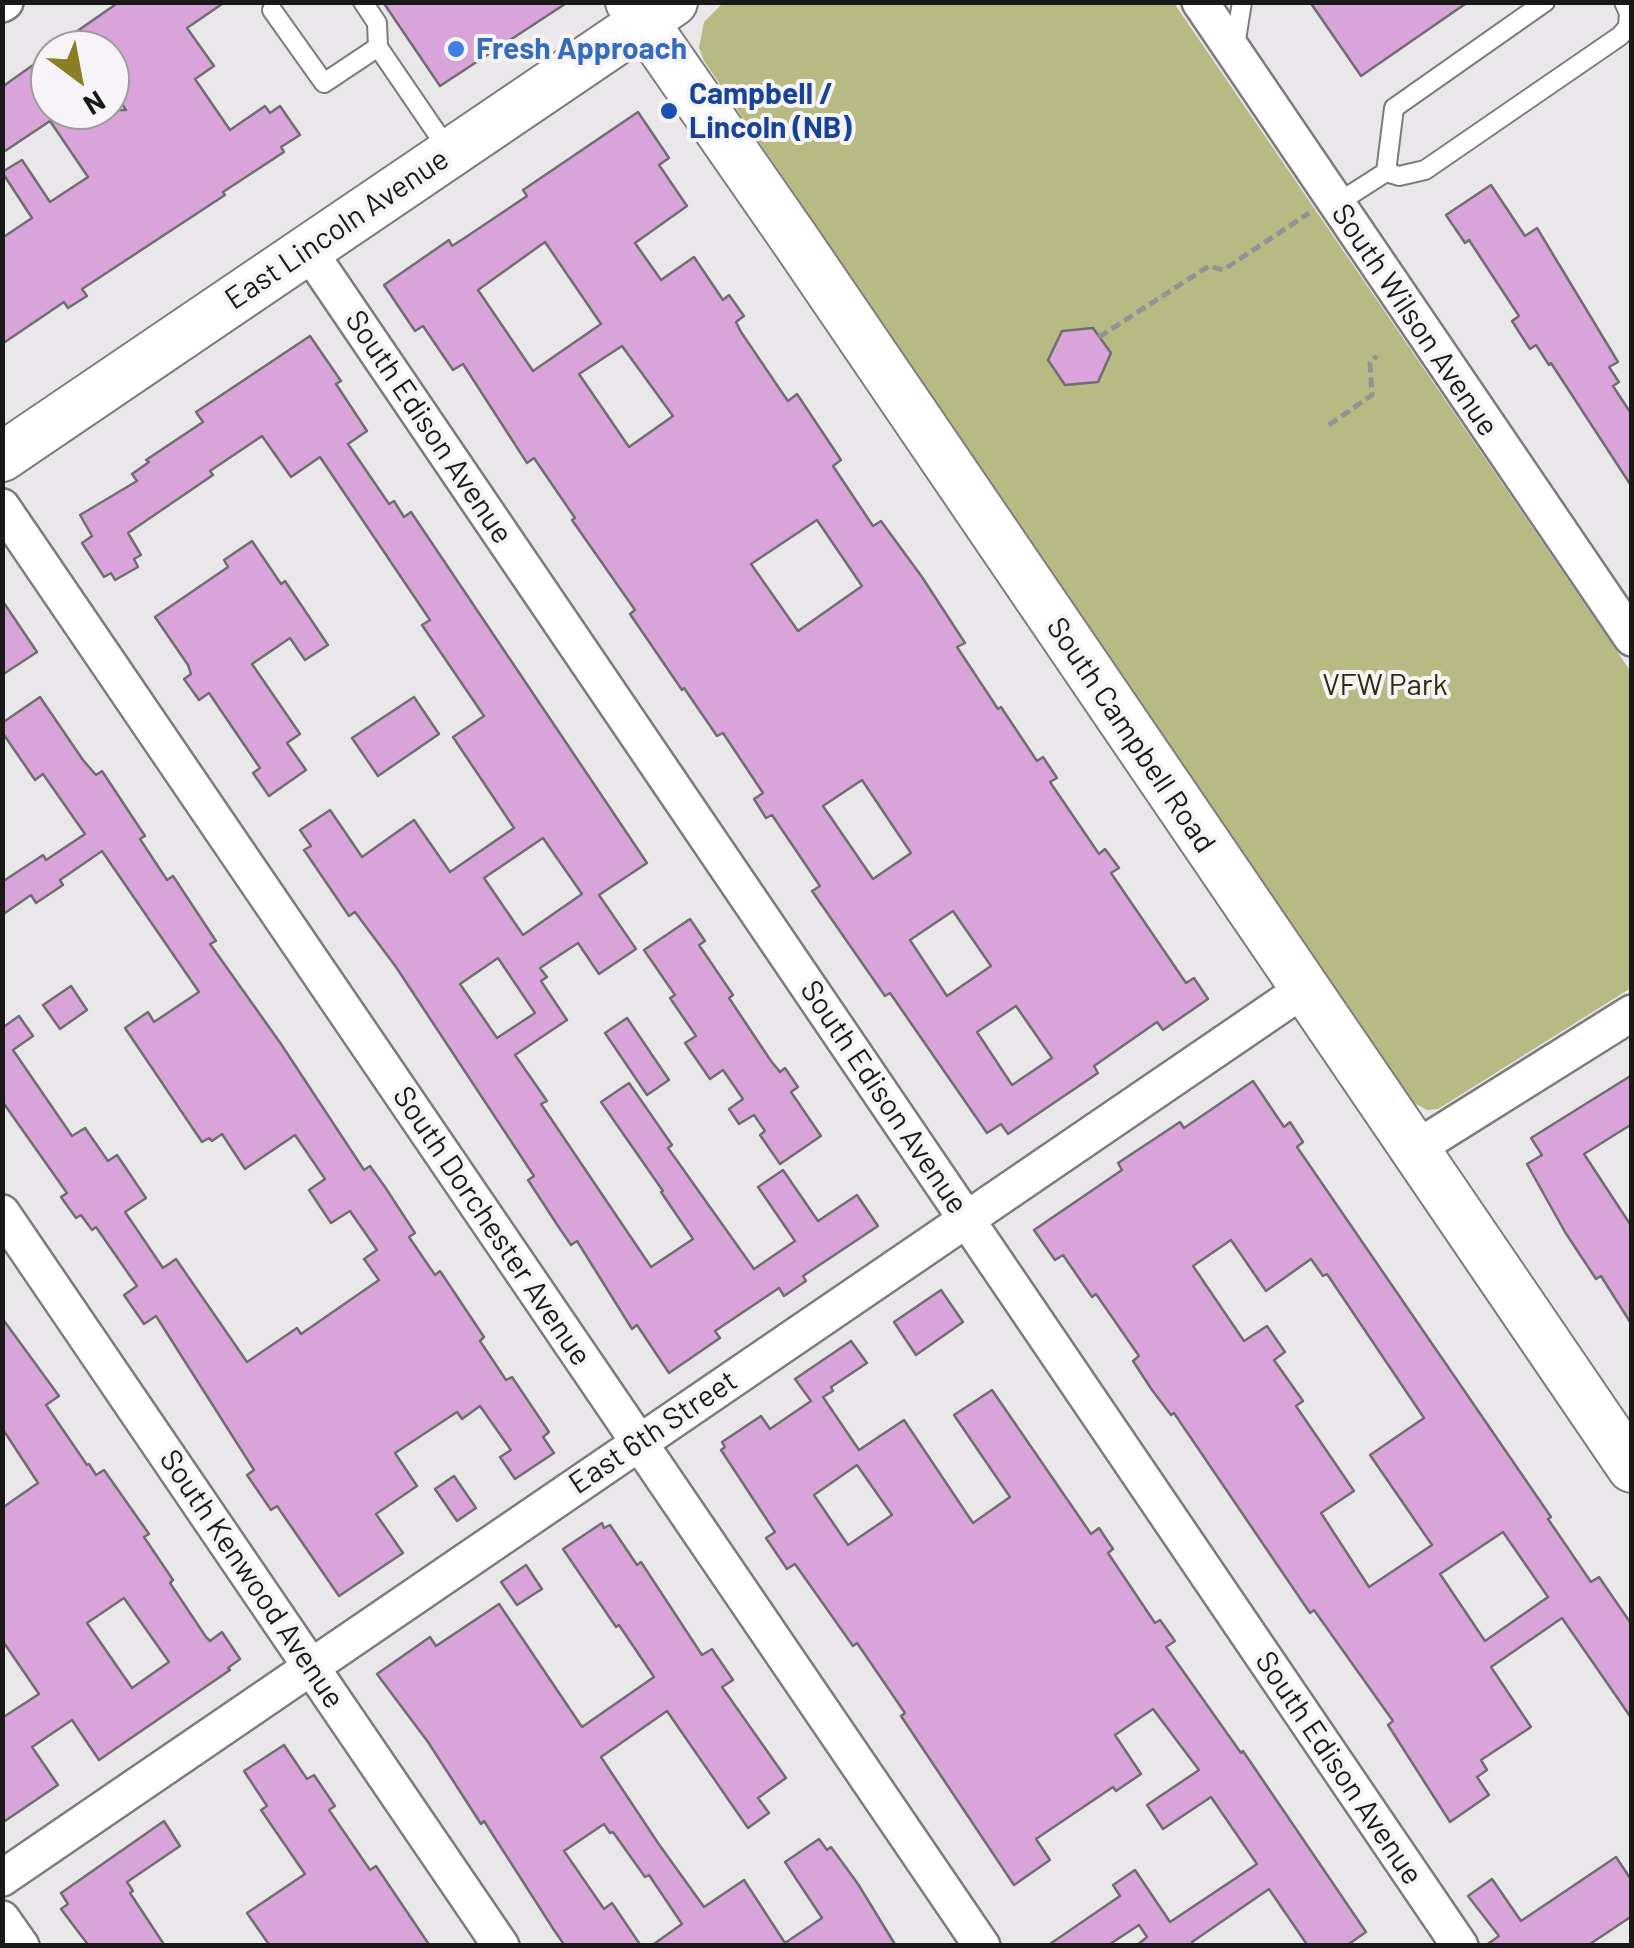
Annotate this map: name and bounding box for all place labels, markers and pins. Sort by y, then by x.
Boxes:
place label: Fresh Approach [476,31,687,67]
marker: Fresh Approach [445,38,467,60]
place label: Campbell / Lincoln (NB) [689,76,852,146]
marker: Campbell / Lincoln (NB) [658,100,680,122]

